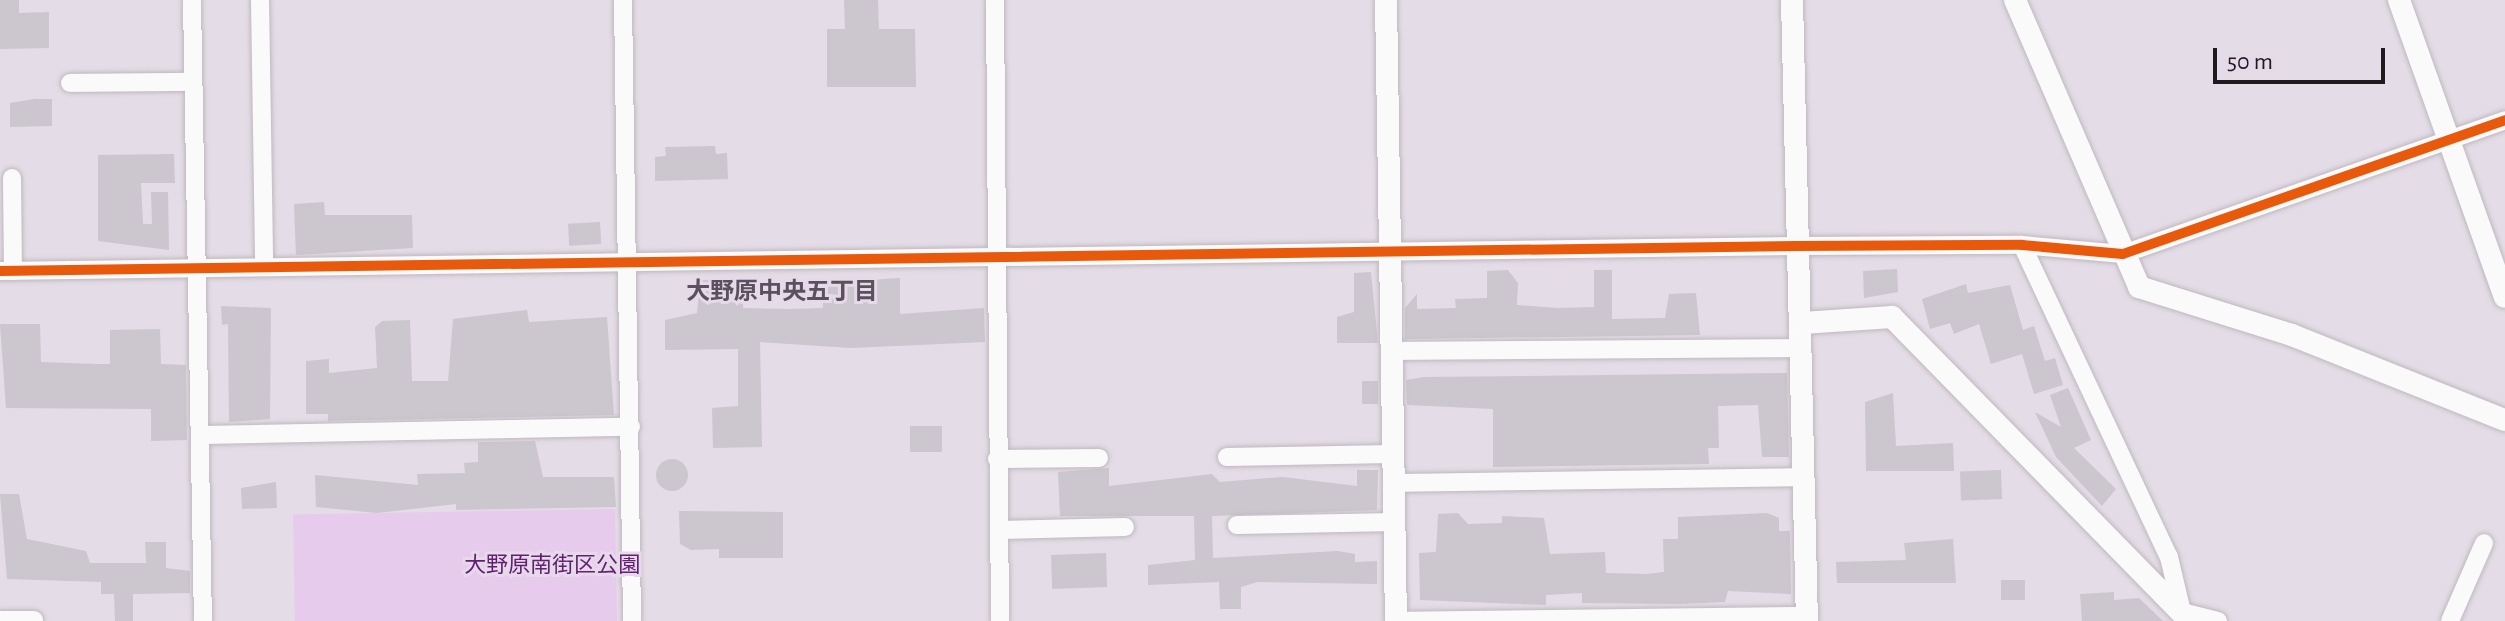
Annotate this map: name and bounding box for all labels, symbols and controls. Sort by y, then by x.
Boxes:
scale bar [2217,32,2389,82]
text: 50 m [2227,50,2273,74]
district label: 大野原中央五丁目 [686,279,878,307]
park label: 大野原南街区公園 [464,553,640,579]

